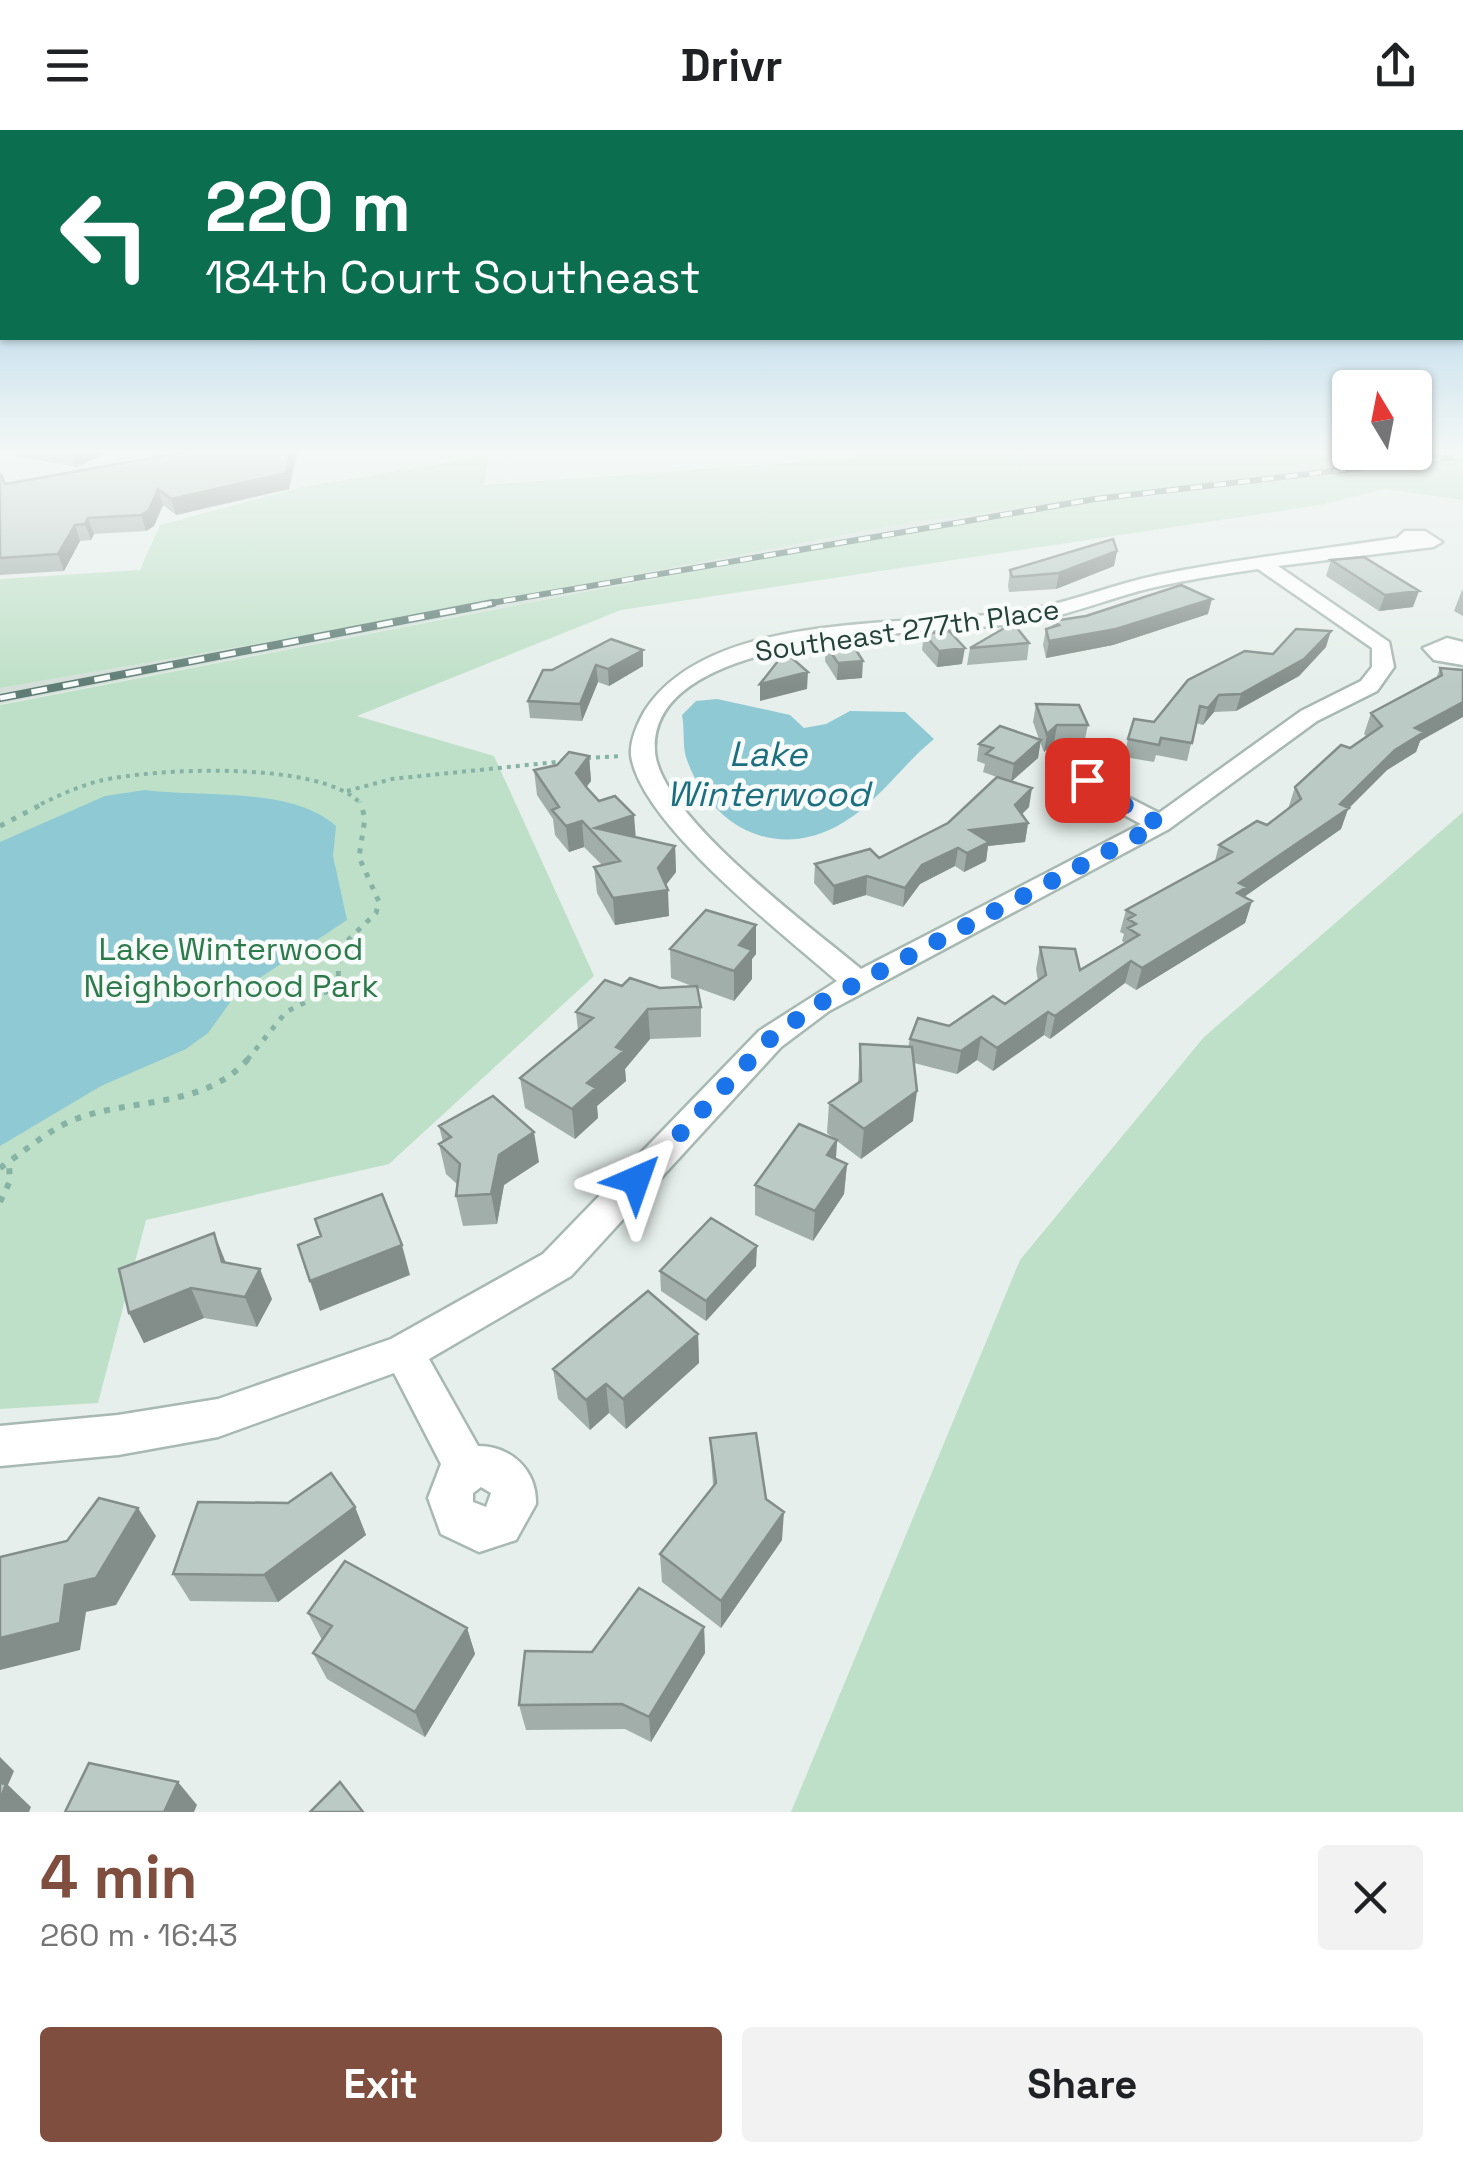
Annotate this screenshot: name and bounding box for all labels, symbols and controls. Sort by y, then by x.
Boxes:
text: Drivr [680,37,783,94]
icon: menu [40,38,95,93]
icon: share [1368,38,1423,93]
text: 220 m [205,162,411,251]
icon: left [40,170,170,300]
text: 184th Court Southeast [205,249,701,306]
north arrow [1332,370,1432,470]
map controls [1332,370,1432,470]
street label: Southeast 277th Place [753,591,1061,669]
water label: Lake Winterwood [666,732,873,816]
pin [1045,738,1130,823]
icon: arrive [1060,753,1115,808]
park label: Lake Winterwood Neighborhood Park [83,929,379,1006]
position arrow [584,1128,688,1232]
text: 4 min [40,1839,198,1916]
button: close [1318,1845,1423,1950]
text: 260 m · 16:43 [40,1915,238,1955]
button: Exit [40,2027,722,2142]
button: Share [742,2027,1423,2142]

